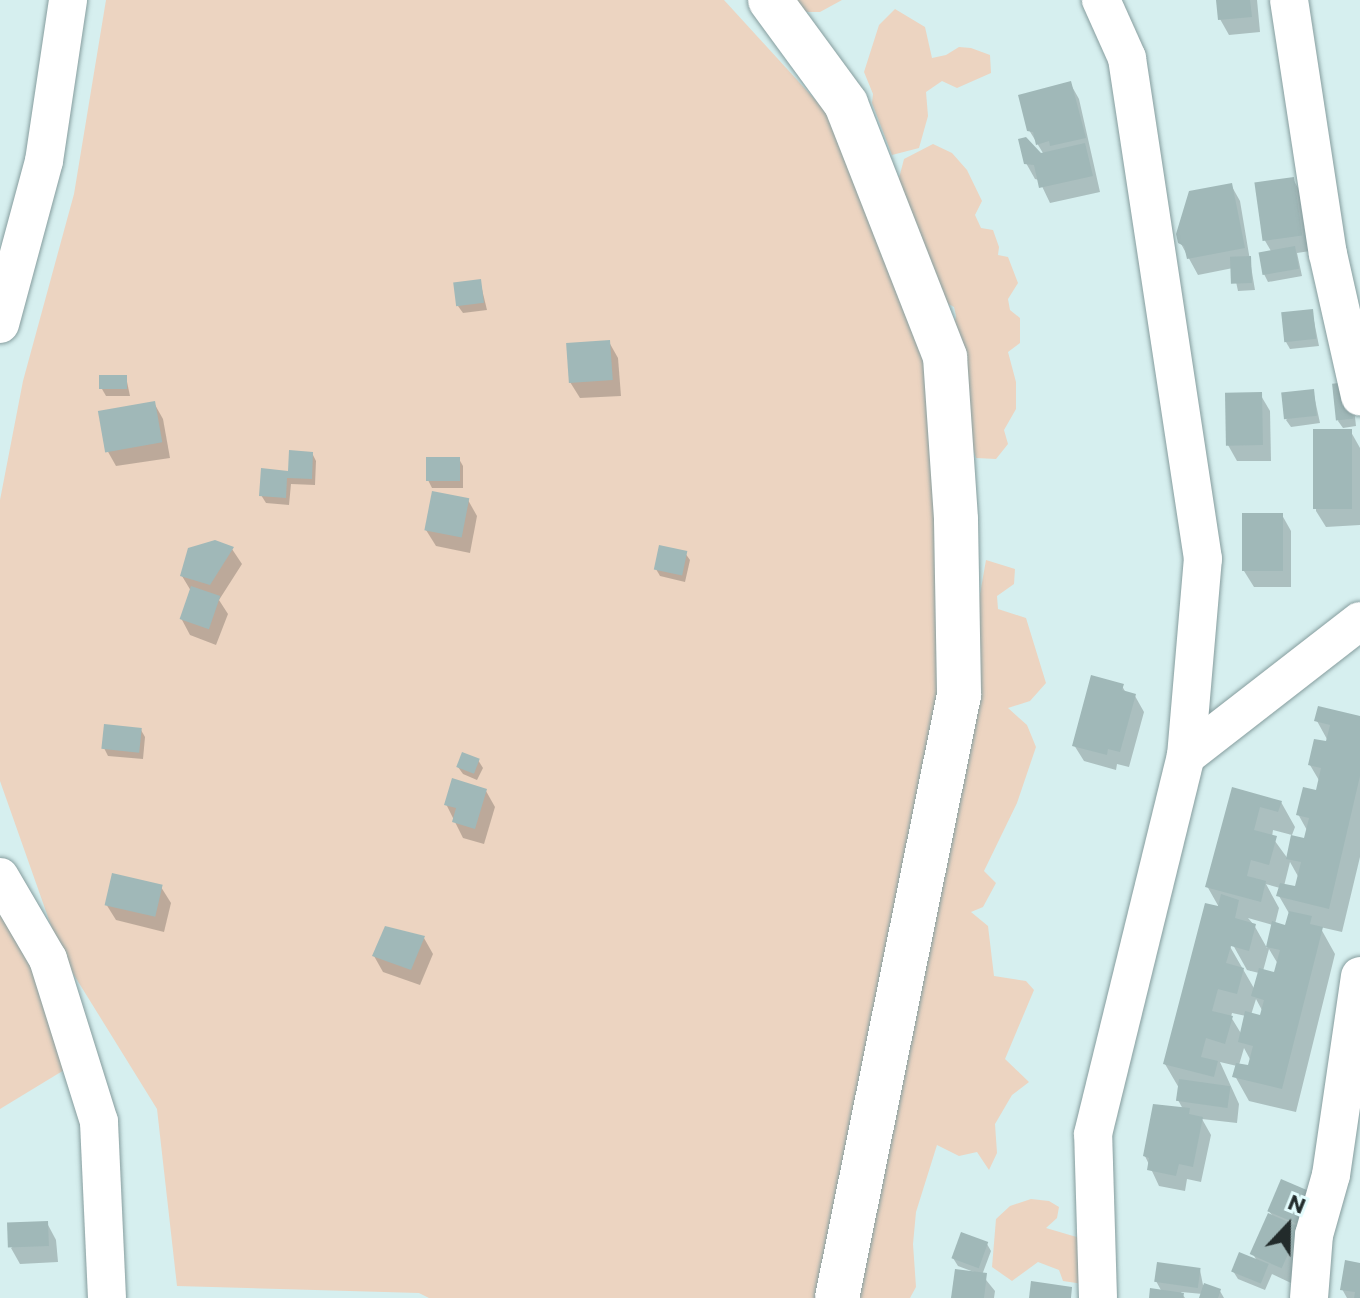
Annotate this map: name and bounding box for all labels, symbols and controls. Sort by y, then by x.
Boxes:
north arrow [1248,1186,1328,1266]
text: N [1284,1188,1310,1219]

